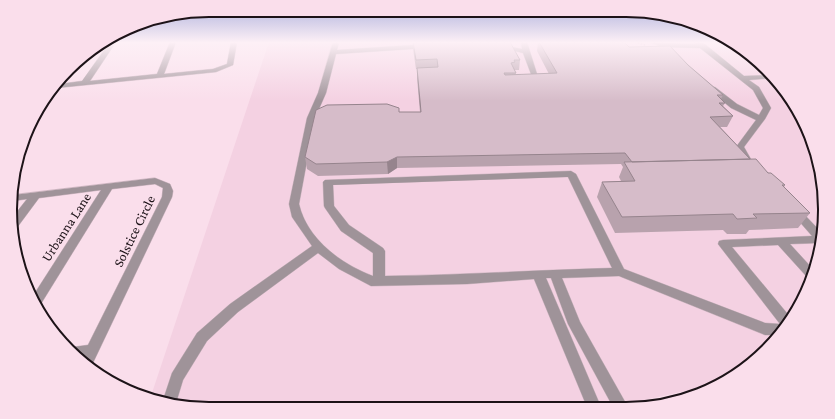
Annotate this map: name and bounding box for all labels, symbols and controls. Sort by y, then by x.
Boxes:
street label: Urbanna Lane [38,190,94,264]
street label: Solstice Circle [110,193,158,269]

